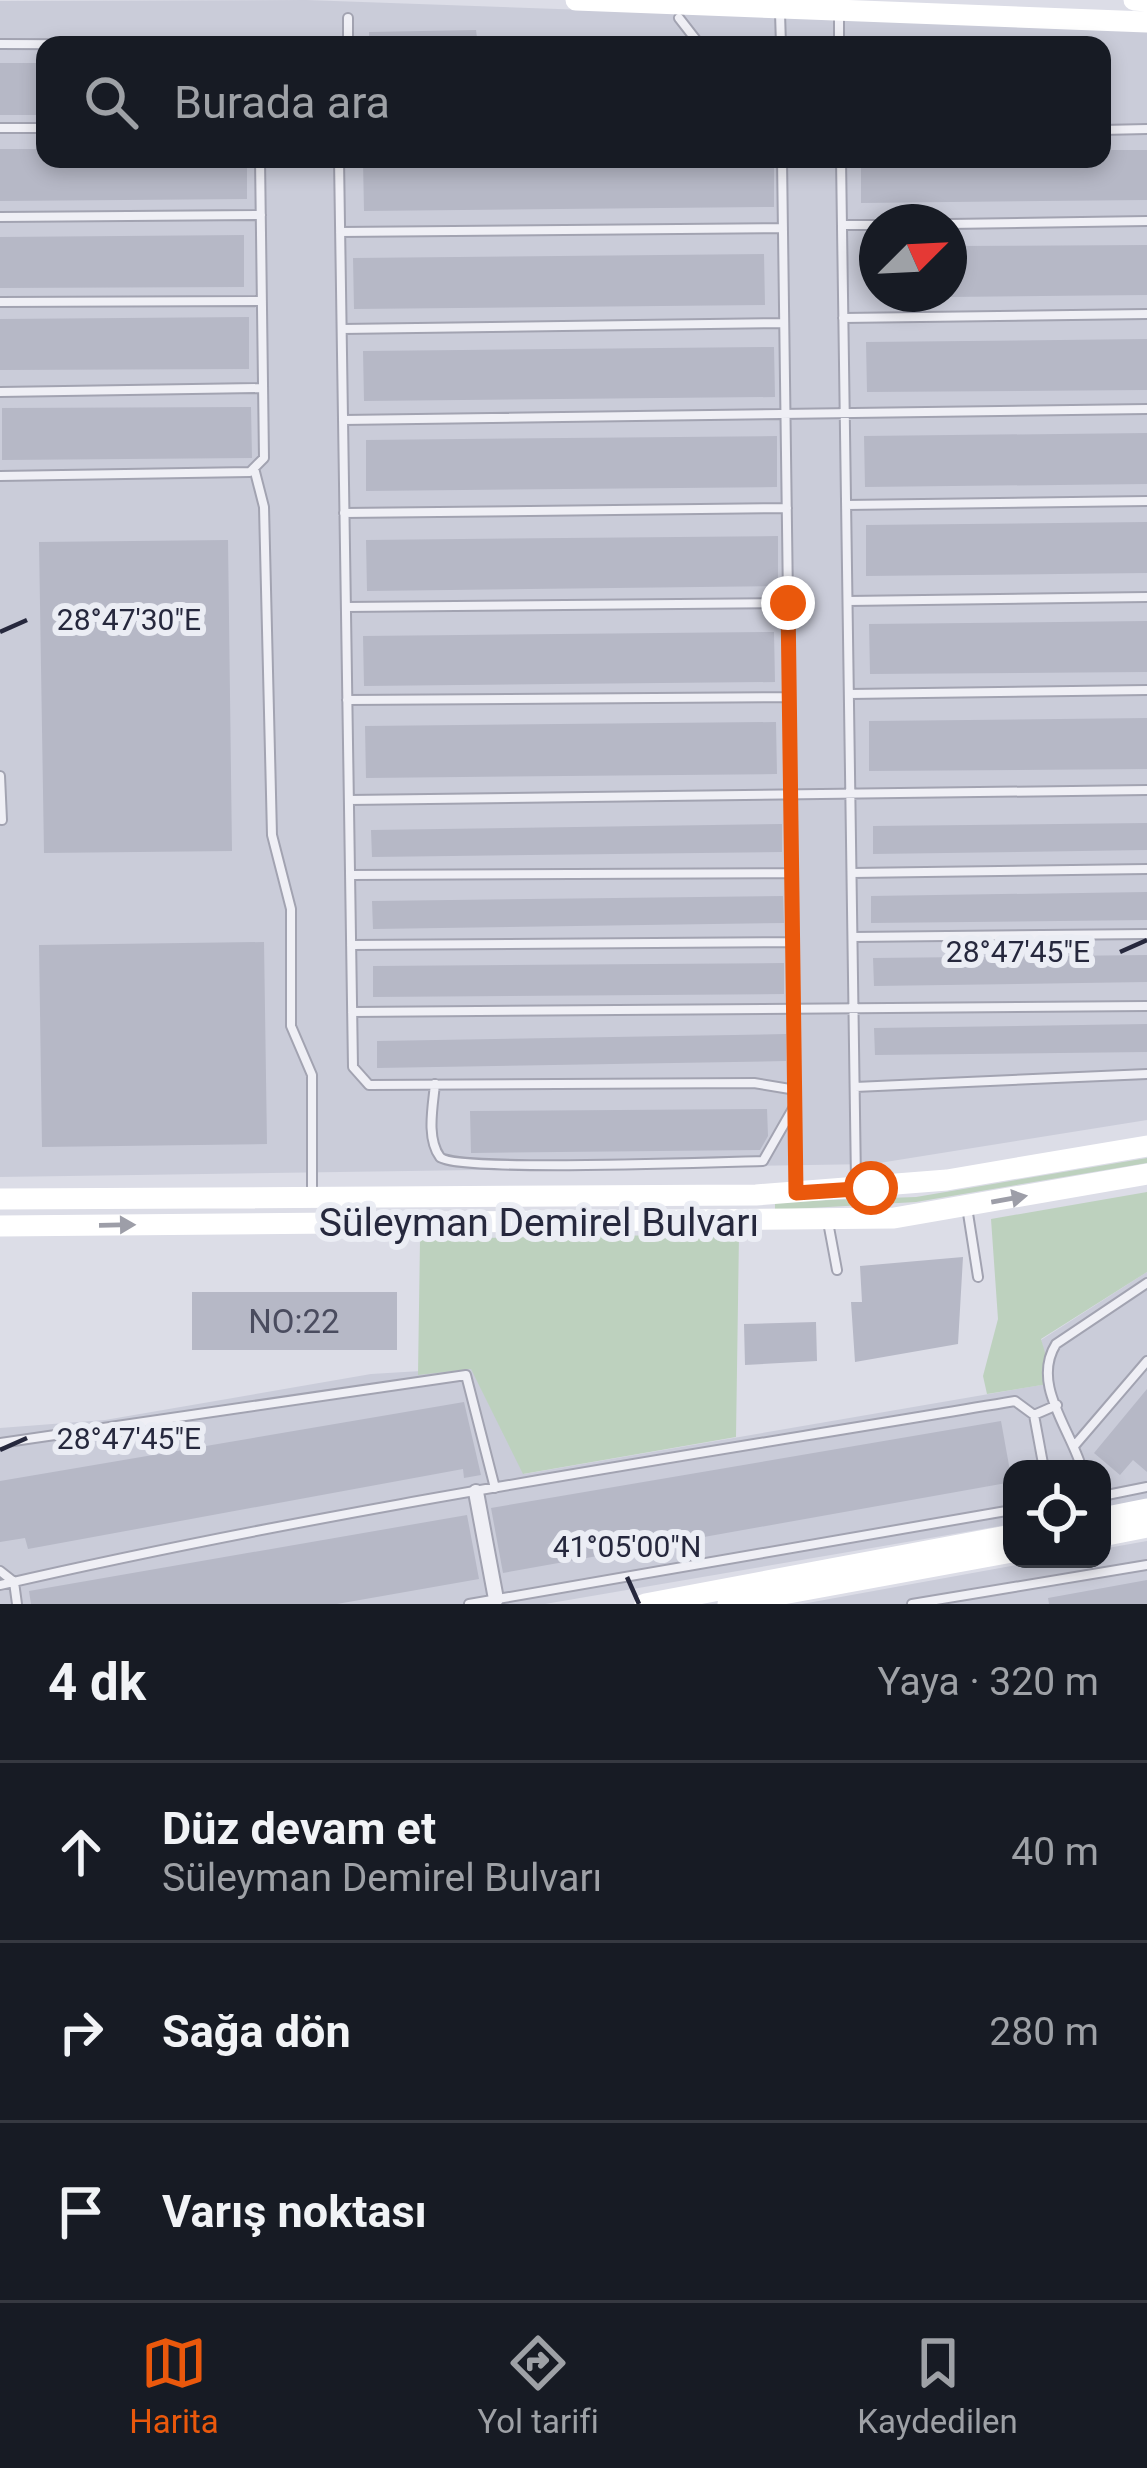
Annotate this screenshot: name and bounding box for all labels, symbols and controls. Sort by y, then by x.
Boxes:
search box [36,36,1111,168]
icon: search [78,69,144,135]
text: Burada ara [174,76,390,129]
north arrow [859,204,967,312]
route end [761,576,815,630]
text: 28°47'30"E [57,602,201,637]
text: 28°47'45"E [946,934,1090,969]
route start [844,1161,898,1215]
one-way arrow [991,1189,1029,1207]
street label: Süleyman Demirel Bulvarı [319,1200,759,1246]
one-way arrow [99,1215,137,1235]
house number: NO:22 [248,1302,340,1341]
text: 28°47'45"E [57,1421,201,1456]
map controls [1003,1460,1111,1568]
button: locate [1003,1460,1111,1568]
text: 41°05'00"N [553,1529,701,1564]
text: 4 dk [48,1653,146,1712]
text: Yaya · 320 m [877,1659,1099,1705]
text: Düz devam et [162,1802,436,1855]
icon: ahead [48,1819,114,1885]
text: 40 m [1011,1829,1099,1875]
text: Süleyman Demirel Bulvarı [162,1855,602,1901]
icon: right [48,1999,114,2065]
text: Sağa dön [162,2005,351,2058]
text: 280 m [989,2009,1099,2055]
icon: arrive [48,2179,114,2245]
text: Varış noktası [162,2185,427,2238]
tab: Harita [129,2330,219,2441]
tab: Yol tarifi [477,2330,599,2441]
tab: Kaydedilen [857,2330,1018,2441]

